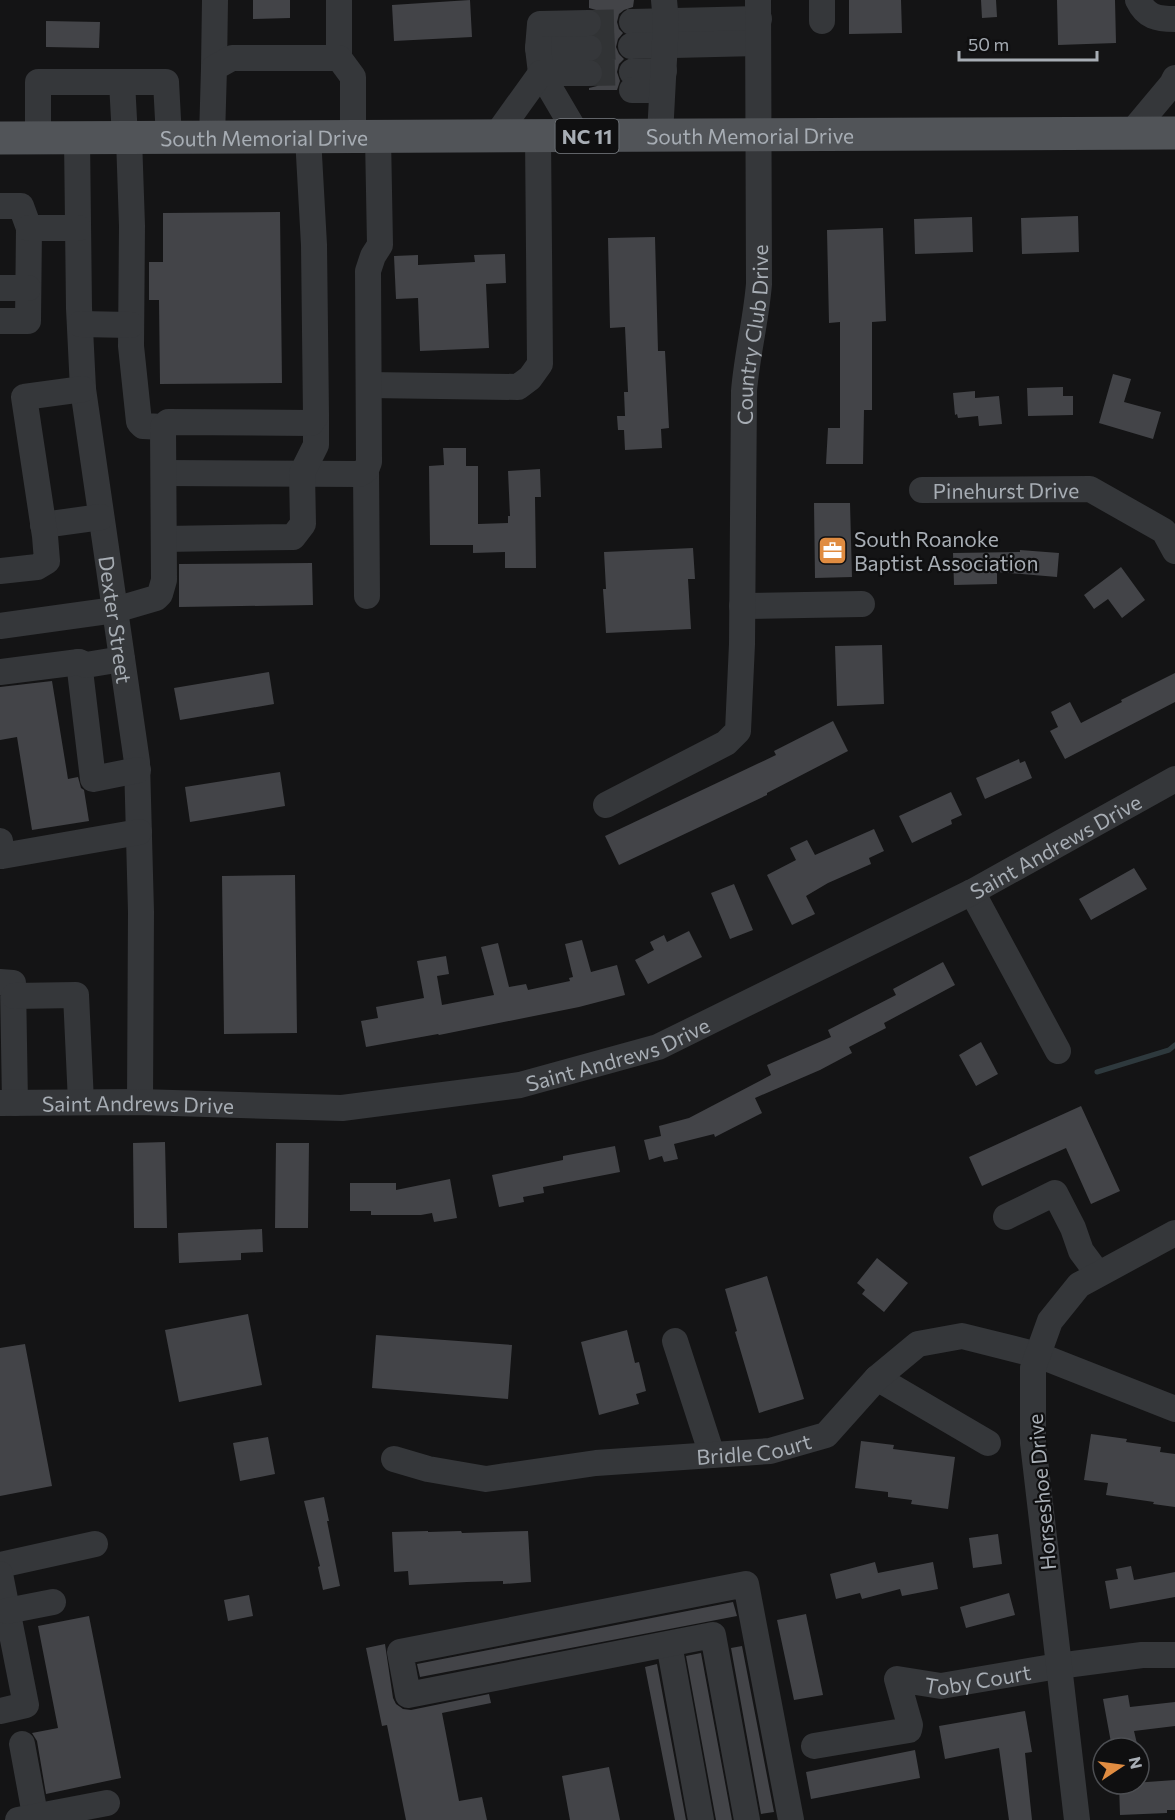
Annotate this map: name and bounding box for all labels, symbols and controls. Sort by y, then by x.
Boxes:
scale bar [959,24,1097,62]
text: 50 m [968,33,1009,55]
road number: NC 11 [556,119,618,153]
street label: South Memorial Drive [646,122,854,148]
street label: South Memorial Drive [160,124,368,150]
street label: Country Club Drive [731,245,772,425]
street label: Pinehurst Drive [933,477,1079,502]
place label: South Roanoke Baptist Association [854,526,1038,575]
office icon: South Roanoke Baptist Association [817,534,849,566]
street label: Dexter Street [95,554,138,685]
street label: Saint Andrews Drive [965,788,1145,903]
street label: Saint Andrews Drive [523,1011,713,1095]
street label: Saint Andrews Drive [42,1089,234,1117]
street label: Horseshoe Drive [1022,1413,1060,1571]
street label: Bridle Court [696,1427,814,1469]
street label: Toby Court [923,1658,1033,1699]
north arrow [1091,1736,1151,1796]
text: N [1125,1755,1147,1770]

